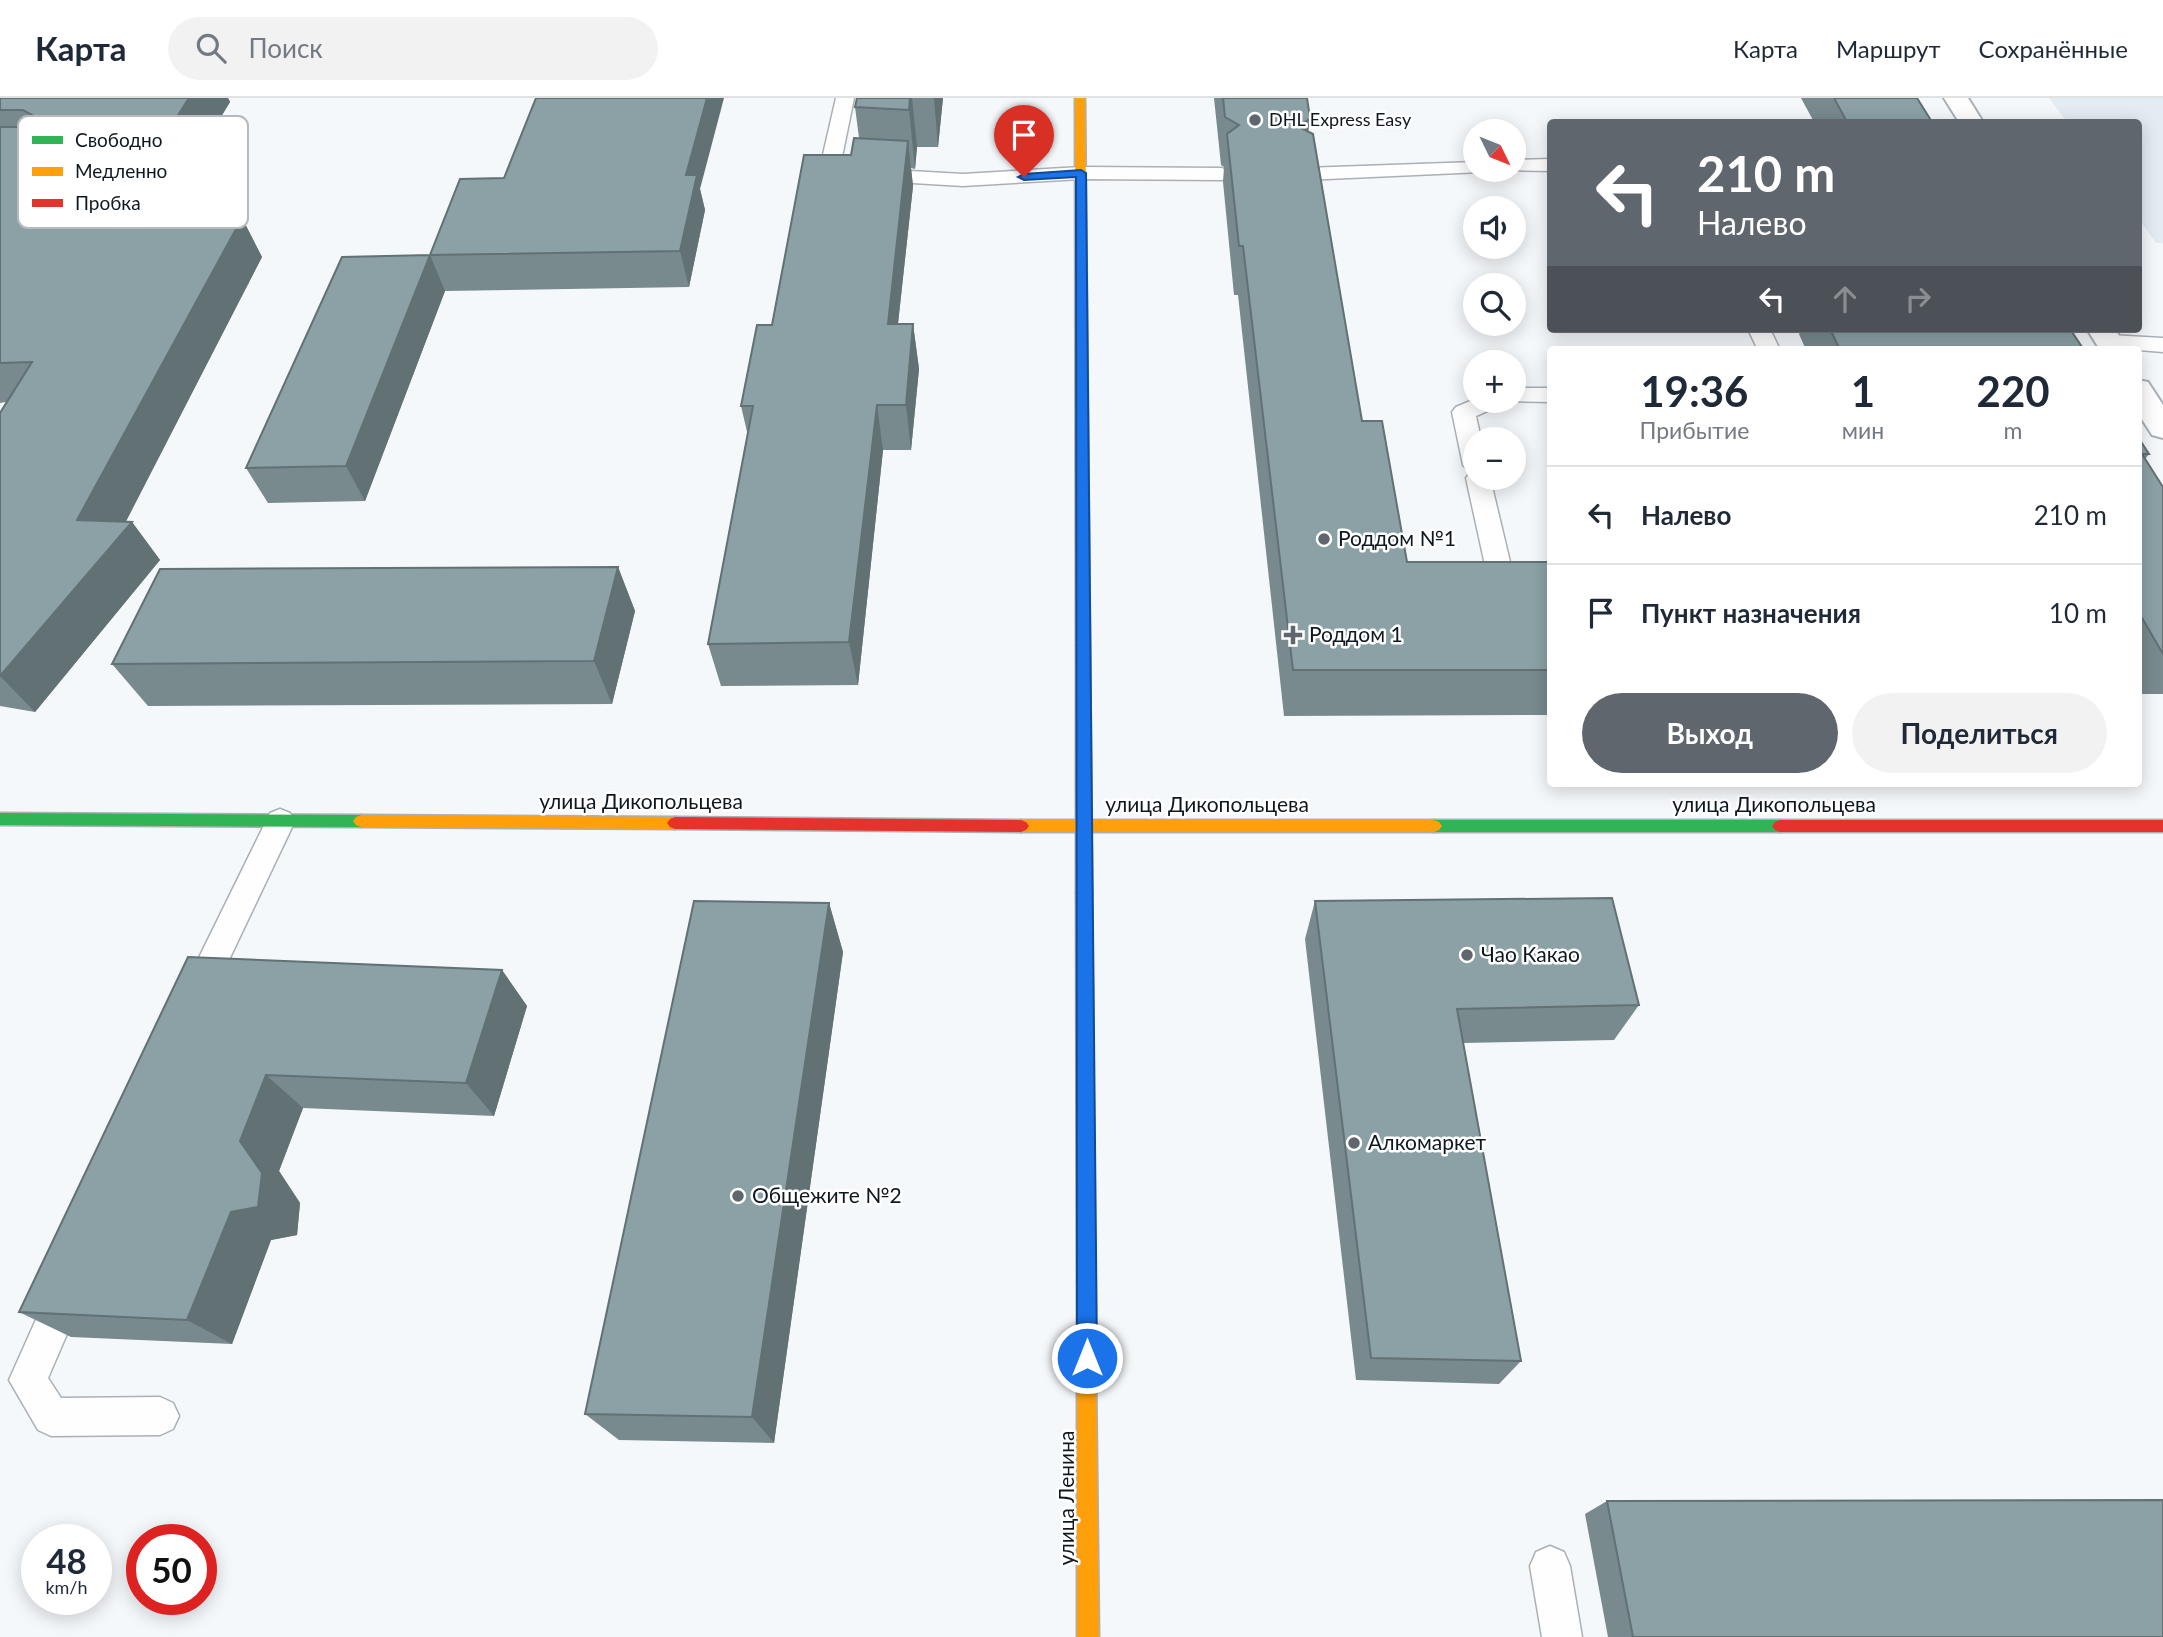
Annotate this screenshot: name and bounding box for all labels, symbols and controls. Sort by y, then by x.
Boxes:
search box [168,17,658,80]
text: Карта [35,28,126,68]
icon: search [192,29,230,67]
text: Поиск [248,32,323,64]
text: Карта [1733,34,1798,63]
text: Маршрут [1836,34,1941,63]
text: Сохранённые [1979,34,2128,63]
pin [994,105,1054,177]
place label: DHL Express Easy [1269,108,1412,130]
marker: DHL Express Easy [1247,112,1263,128]
legend [18,116,248,228]
icon: arrive [1005,116,1043,154]
north arrow [1463,119,1526,182]
map controls [1463,119,1526,490]
text: Свободно [75,128,163,151]
text: 210 m [1697,144,1835,202]
icon: left [1582,147,1673,238]
text: Медленно [75,159,167,182]
text: Пробка [75,191,141,214]
button: sound [1463,196,1526,259]
text: Налево [1697,203,1807,242]
button: search [1463,273,1526,336]
icon: left [1753,280,1791,318]
icon: ahead [1826,280,1864,318]
icon: right [1899,280,1937,318]
button: + [1463,350,1526,413]
text: 19:36 [1640,366,1748,416]
text: 1 [1851,366,1875,416]
text: 220 [1977,366,2050,416]
text: Прибытие [1639,416,1749,444]
text: мин [1842,416,1884,444]
text: m [2004,416,2023,444]
button: − [1463,427,1526,490]
icon: left [1582,496,1620,534]
text: Налево [1641,499,1731,531]
text: 210 m [2034,499,2107,531]
place label: Роддом №1 [1338,525,1456,550]
marker: Роддом №1 [1316,531,1332,547]
icon: arrive [1582,594,1620,632]
text: Пункт назначения [1641,597,1861,629]
text: 10 m [2049,597,2107,629]
place label: Роддом 1 [1309,621,1403,646]
marker: Роддом 1 [1283,625,1303,645]
button: Выход [1582,693,1838,773]
button: Поделиться [1852,693,2107,773]
street label: улица Дикопольцева [539,788,743,813]
street label: улица Дикопольцева [1105,791,1309,816]
street label: улица Дикопольцева [1672,791,1876,816]
place label: Чао Какао [1481,941,1580,966]
marker: Чао Какао [1459,947,1475,963]
place label: Алкомаркет [1368,1129,1486,1154]
marker: Алкомаркет [1346,1135,1362,1151]
place label: Общежите №2 [752,1182,902,1207]
marker: Общежите №2 [730,1188,746,1204]
position arrow [1050,1321,1124,1395]
street label: улица Ленина [1053,1431,1078,1565]
speed limit sign: 50 [126,1524,217,1615]
text: 48 [46,1539,87,1581]
text: km/h [45,1576,88,1598]

